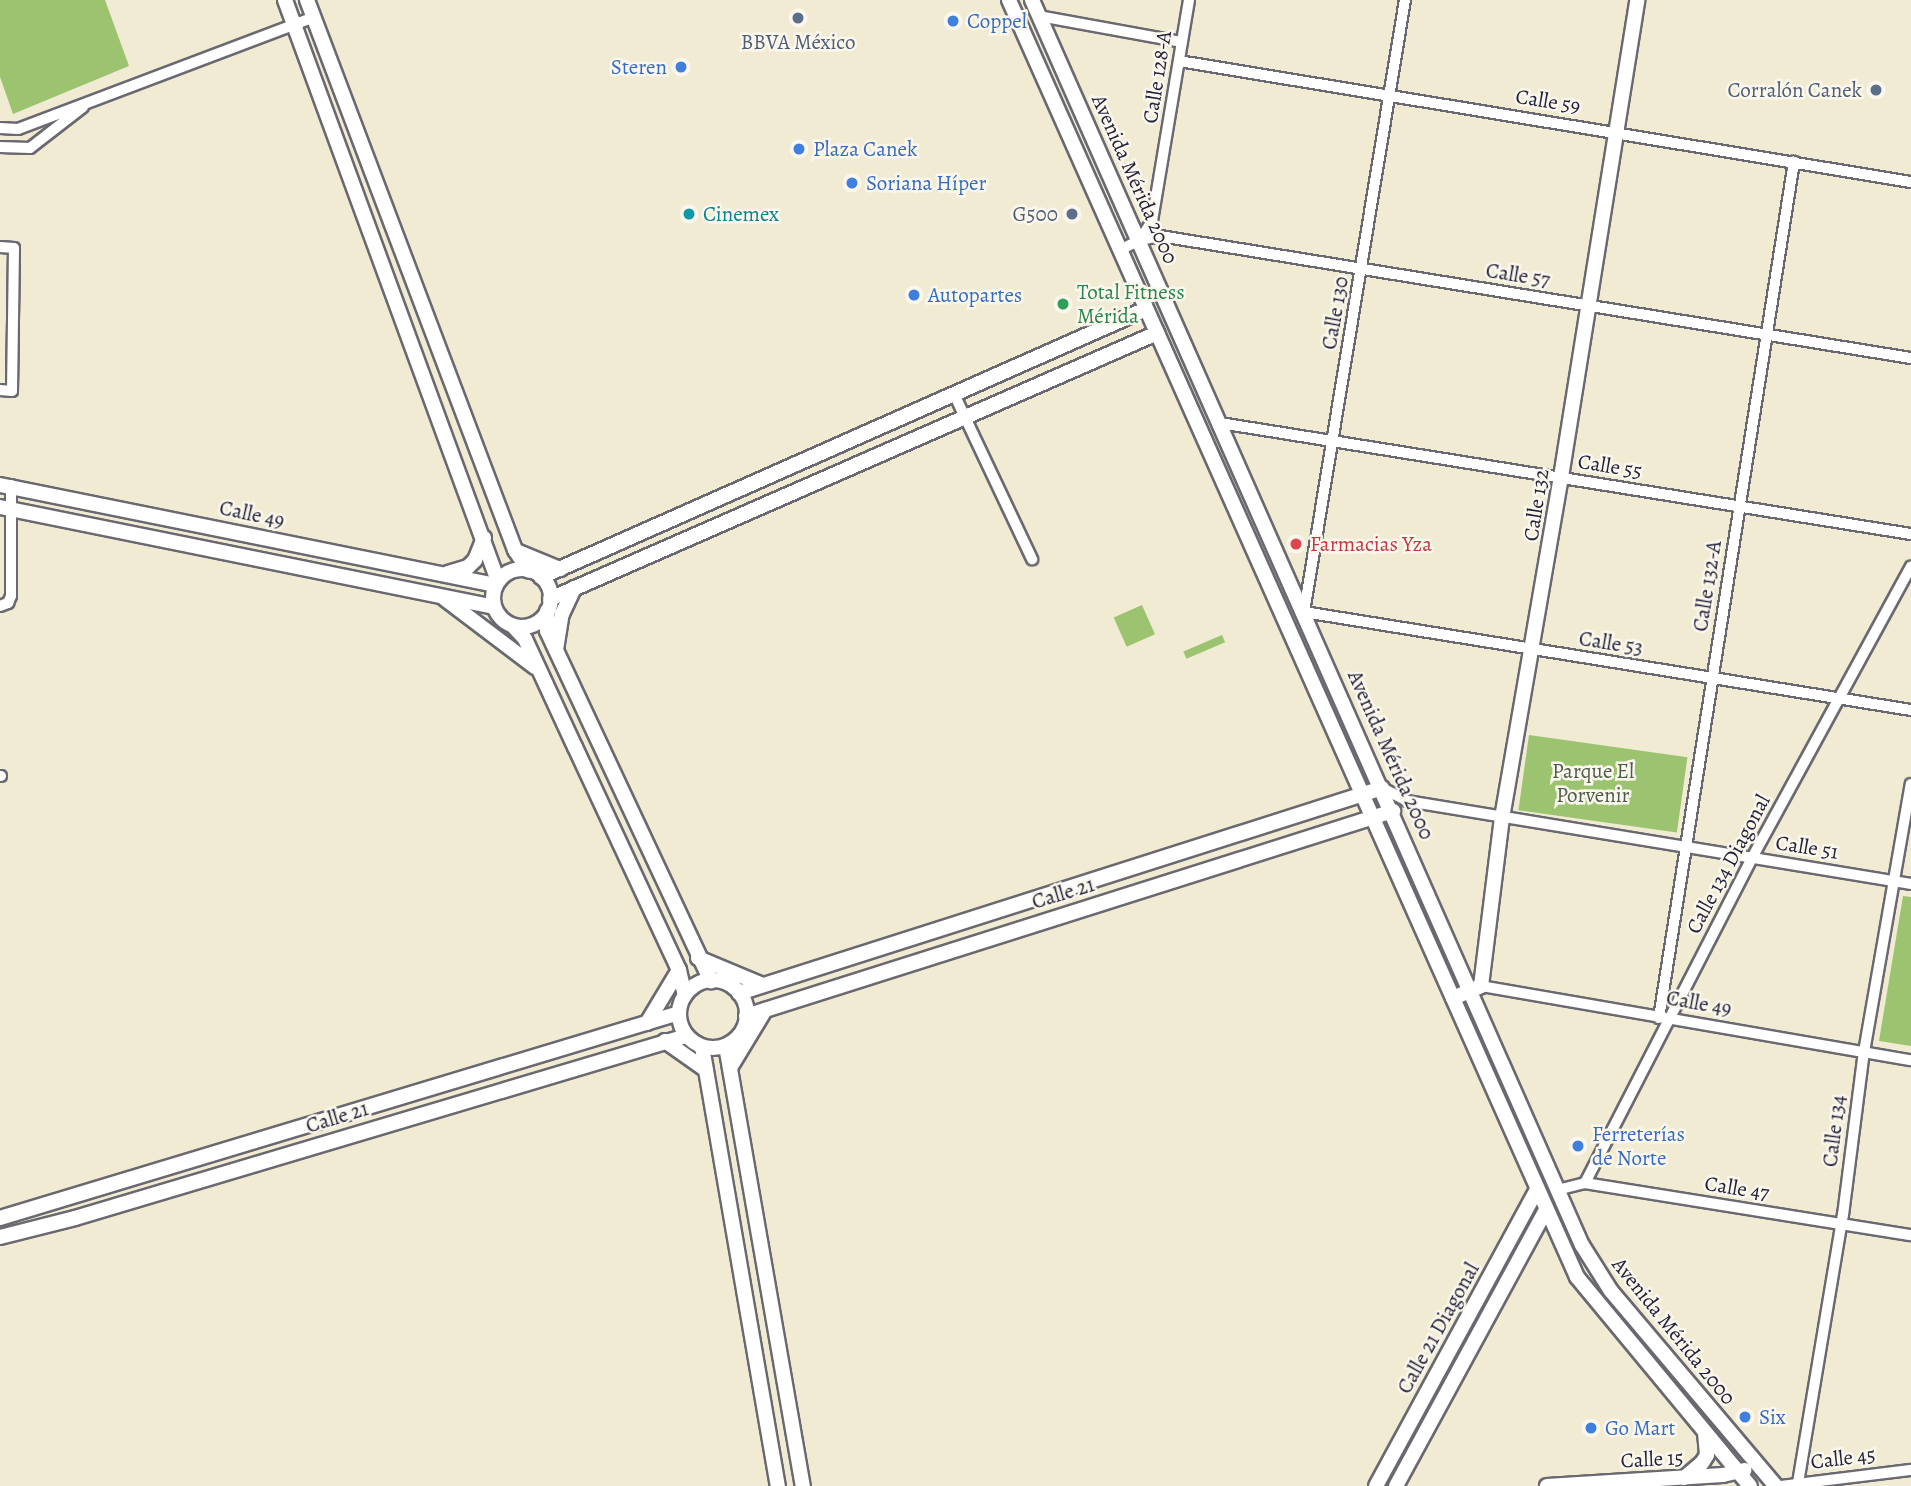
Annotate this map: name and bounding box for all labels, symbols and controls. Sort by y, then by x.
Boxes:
place label: Coppel [967,8,1027,34]
marker: BBVA México [790,10,806,26]
marker: Coppel [945,13,961,29]
place label: BBVA México [741,29,855,55]
street label: Calle 128-A [1137,29,1177,125]
place label: Steren [611,54,667,80]
marker: Steren [673,59,689,75]
place label: Corralón Canek [1728,77,1862,103]
marker: Corralón Canek [1868,82,1884,98]
street label: Calle 59 [1514,83,1582,119]
street label: Avenida Mérida 2000 [1086,91,1184,267]
place label: Plaza Canek [813,136,917,162]
marker: Plaza Canek [791,141,807,157]
place label: Soriana Híper [866,170,986,196]
marker: Soriana Híper [844,175,860,191]
place label: Cinemex [703,201,779,227]
place label: G500 [1013,201,1058,227]
marker: Cinemex [681,206,697,222]
marker: G500 [1064,206,1080,222]
street label: Calle 57 [1484,258,1552,292]
street label: Calle 130 [1316,274,1354,352]
place label: Total Fitness Mérida [1077,279,1185,329]
place label: Autopartes [928,282,1022,308]
marker: Autopartes [906,287,922,303]
marker: Total Fitness Mérida [1055,296,1071,312]
street label: Calle 55 [1576,448,1644,484]
street label: Calle 132 [1518,467,1554,543]
street label: Calle 49 [217,495,287,533]
place label: Farmacias Yza [1310,531,1432,557]
marker: Farmacias Yza [1288,536,1304,552]
street label: Calle 132-A [1687,539,1727,633]
street label: Calle 53 [1577,626,1645,660]
street label: Avenida Mérida 2000 [1342,667,1440,843]
park label: Parque El Porvenir [1552,758,1634,808]
street label: Calle 134 Diagonal [1681,790,1775,938]
street label: Calle 51 [1774,830,1840,864]
street label: Calle 21 [1029,872,1097,914]
street label: Calle 49 [1664,985,1734,1021]
street label: Calle 134 [1817,1094,1851,1168]
street label: Calle 21 [303,1096,371,1138]
place label: Ferreterías de Norte [1592,1121,1685,1171]
marker: Ferreterías de Norte [1570,1138,1586,1154]
street label: Calle 47 [1703,1170,1771,1206]
street label: Avenida Mérida 2000 [1607,1252,1741,1410]
street label: Calle 21 Diagonal [1392,1258,1484,1398]
place label: Six [1759,1404,1786,1430]
marker: Six [1737,1409,1753,1425]
place label: Go Mart [1605,1415,1676,1441]
marker: Go Mart [1583,1420,1599,1436]
street label: Calle 45 [1809,1442,1877,1474]
street label: Calle 15 [1620,1445,1684,1473]

